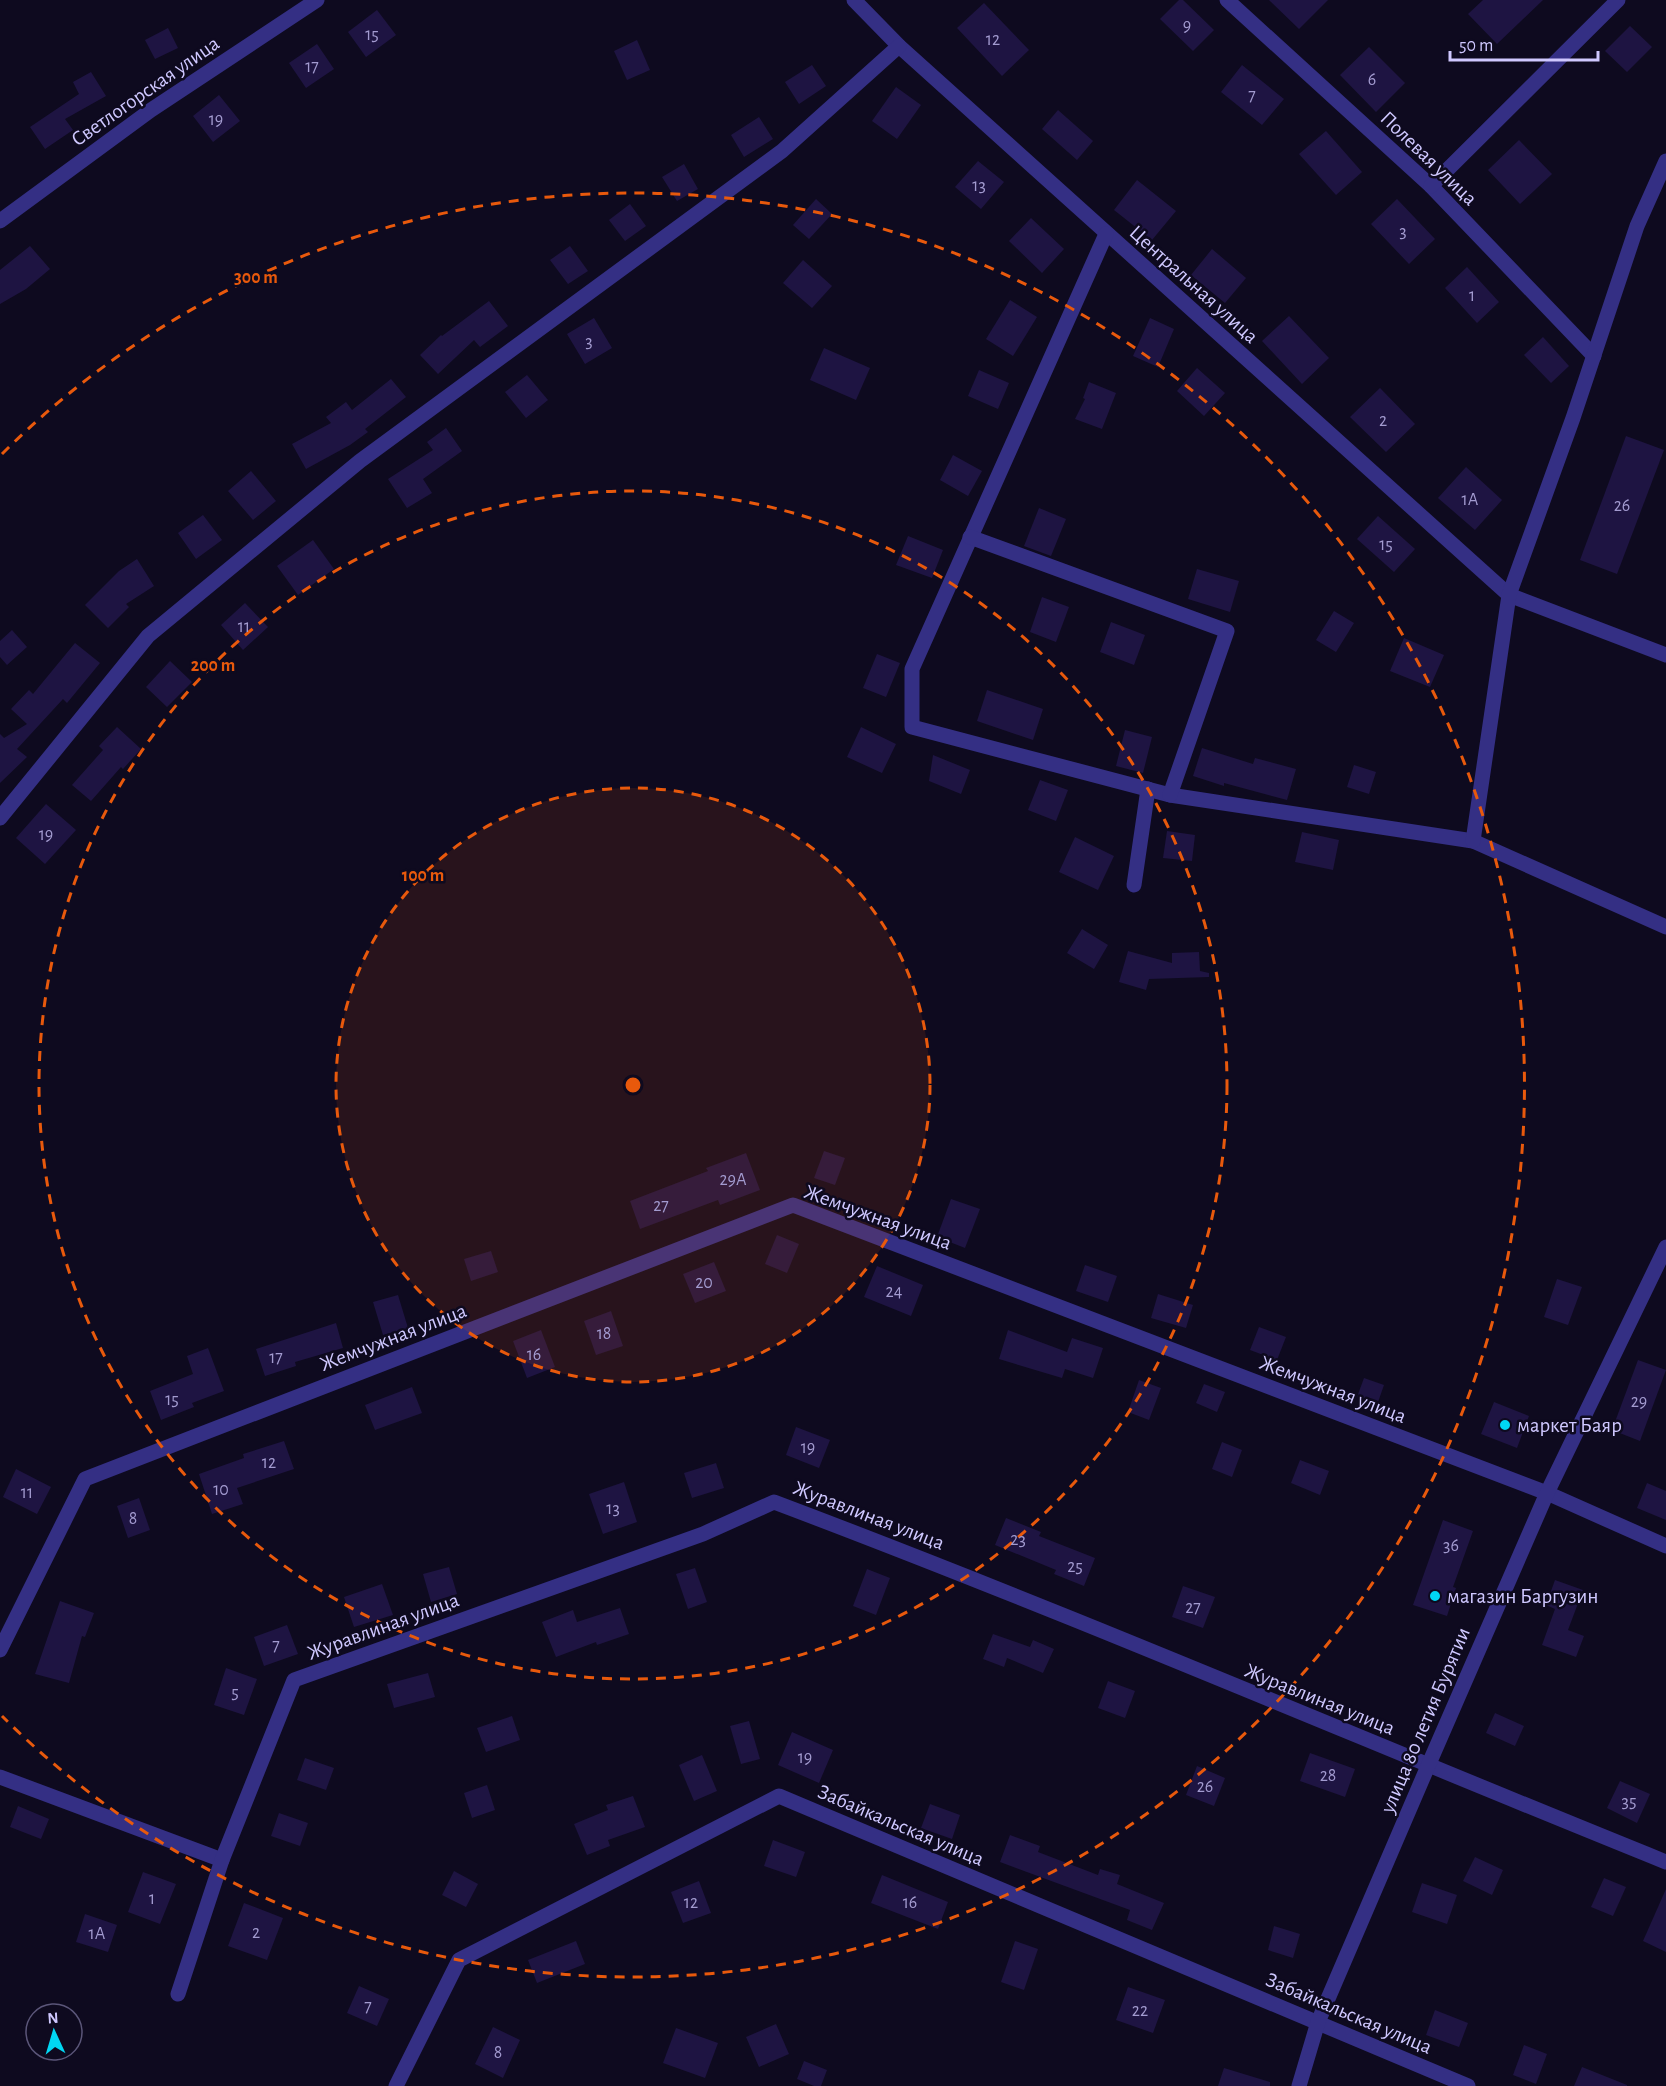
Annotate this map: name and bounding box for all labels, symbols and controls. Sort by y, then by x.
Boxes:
house number: 9 [1183,17,1191,35]
scale bar [1450,24,1598,62]
house number: 15 [365,26,379,44]
house number: 12 [986,31,1000,49]
street label: Светлогорская улица [67,32,223,150]
text: 50 m [1459,37,1493,55]
house number: 17 [305,58,319,76]
house number: 6 [1368,71,1376,89]
house number: 7 [1248,87,1256,105]
street label: Полевая улица [1376,107,1481,210]
house number: 19 [209,111,223,129]
house number: 13 [972,177,986,195]
street label: Центральная улица [1125,221,1262,348]
house number: 3 [1399,223,1407,241]
text: 300 m [234,269,278,287]
house number: 1 [1469,287,1475,305]
house number: 3 [585,333,593,351]
house number: 2 [1379,412,1387,430]
house number: 1А [1462,491,1479,509]
house number: 26 [1614,497,1630,515]
house number: 15 [1379,536,1393,554]
house number: 11 [238,618,250,636]
text: 200 m [191,657,235,675]
house number: 19 [39,826,53,844]
text: 100 m [402,867,444,885]
centre of rings [623,1075,643,1095]
house number: 29А [719,1171,747,1189]
street label: Жемчужная улица [801,1181,955,1254]
house number: 27 [653,1197,669,1215]
house number: 20 [695,1274,713,1292]
house number: 24 [886,1283,903,1301]
street label: Жемчужная улица [317,1300,470,1375]
house number: 18 [597,1325,611,1343]
house number: 16 [527,1346,541,1364]
house number: 17 [269,1349,283,1367]
street label: Жемчужная улица [1257,1352,1409,1427]
house number: 15 [165,1391,179,1409]
house number: 29 [1631,1393,1647,1411]
place label: маркет Баяр [1517,1415,1622,1436]
marker: маркет Баяр [1498,1418,1512,1432]
house number: 19 [801,1439,815,1457]
house number: 12 [262,1454,276,1472]
street label: Журавлиная улица [790,1477,948,1554]
house number: 10 [213,1481,229,1499]
house number: 11 [21,1484,33,1502]
house number: 13 [606,1500,620,1518]
house number: 8 [129,1510,137,1528]
house number: 23 [1010,1531,1026,1549]
house number: 36 [1443,1537,1459,1555]
house number: 25 [1067,1558,1083,1576]
place label: магазин Баргузин [1447,1586,1599,1607]
street label: Журавлиная улица [304,1589,462,1664]
marker: магазин Баргузин [1428,1589,1442,1603]
house number: 27 [1185,1599,1201,1617]
street label: улица 80 летия Бурятии [1376,1624,1474,1817]
house number: 7 [272,1637,280,1655]
street label: Журавлиная улица [1242,1660,1398,1739]
house number: 5 [231,1684,239,1702]
house number: 19 [798,1749,812,1767]
house number: 28 [1320,1767,1336,1785]
house number: 26 [1197,1778,1213,1796]
street label: Забайкальская улица [815,1781,987,1870]
house number: 35 [1622,1793,1636,1811]
house number: 1 [149,1890,155,1908]
house number: 12 [684,1894,698,1912]
house number: 16 [903,1894,917,1912]
house number: 2 [252,1924,260,1942]
house number: 1А [89,1925,106,1943]
street label: Забайкальская улица [1263,1969,1435,2058]
house number: 7 [364,1998,372,2016]
north arrow [24,2002,84,2062]
house number: 22 [1132,2002,1148,2020]
text: N [47,2010,59,2026]
house number: 8 [494,2044,502,2062]

